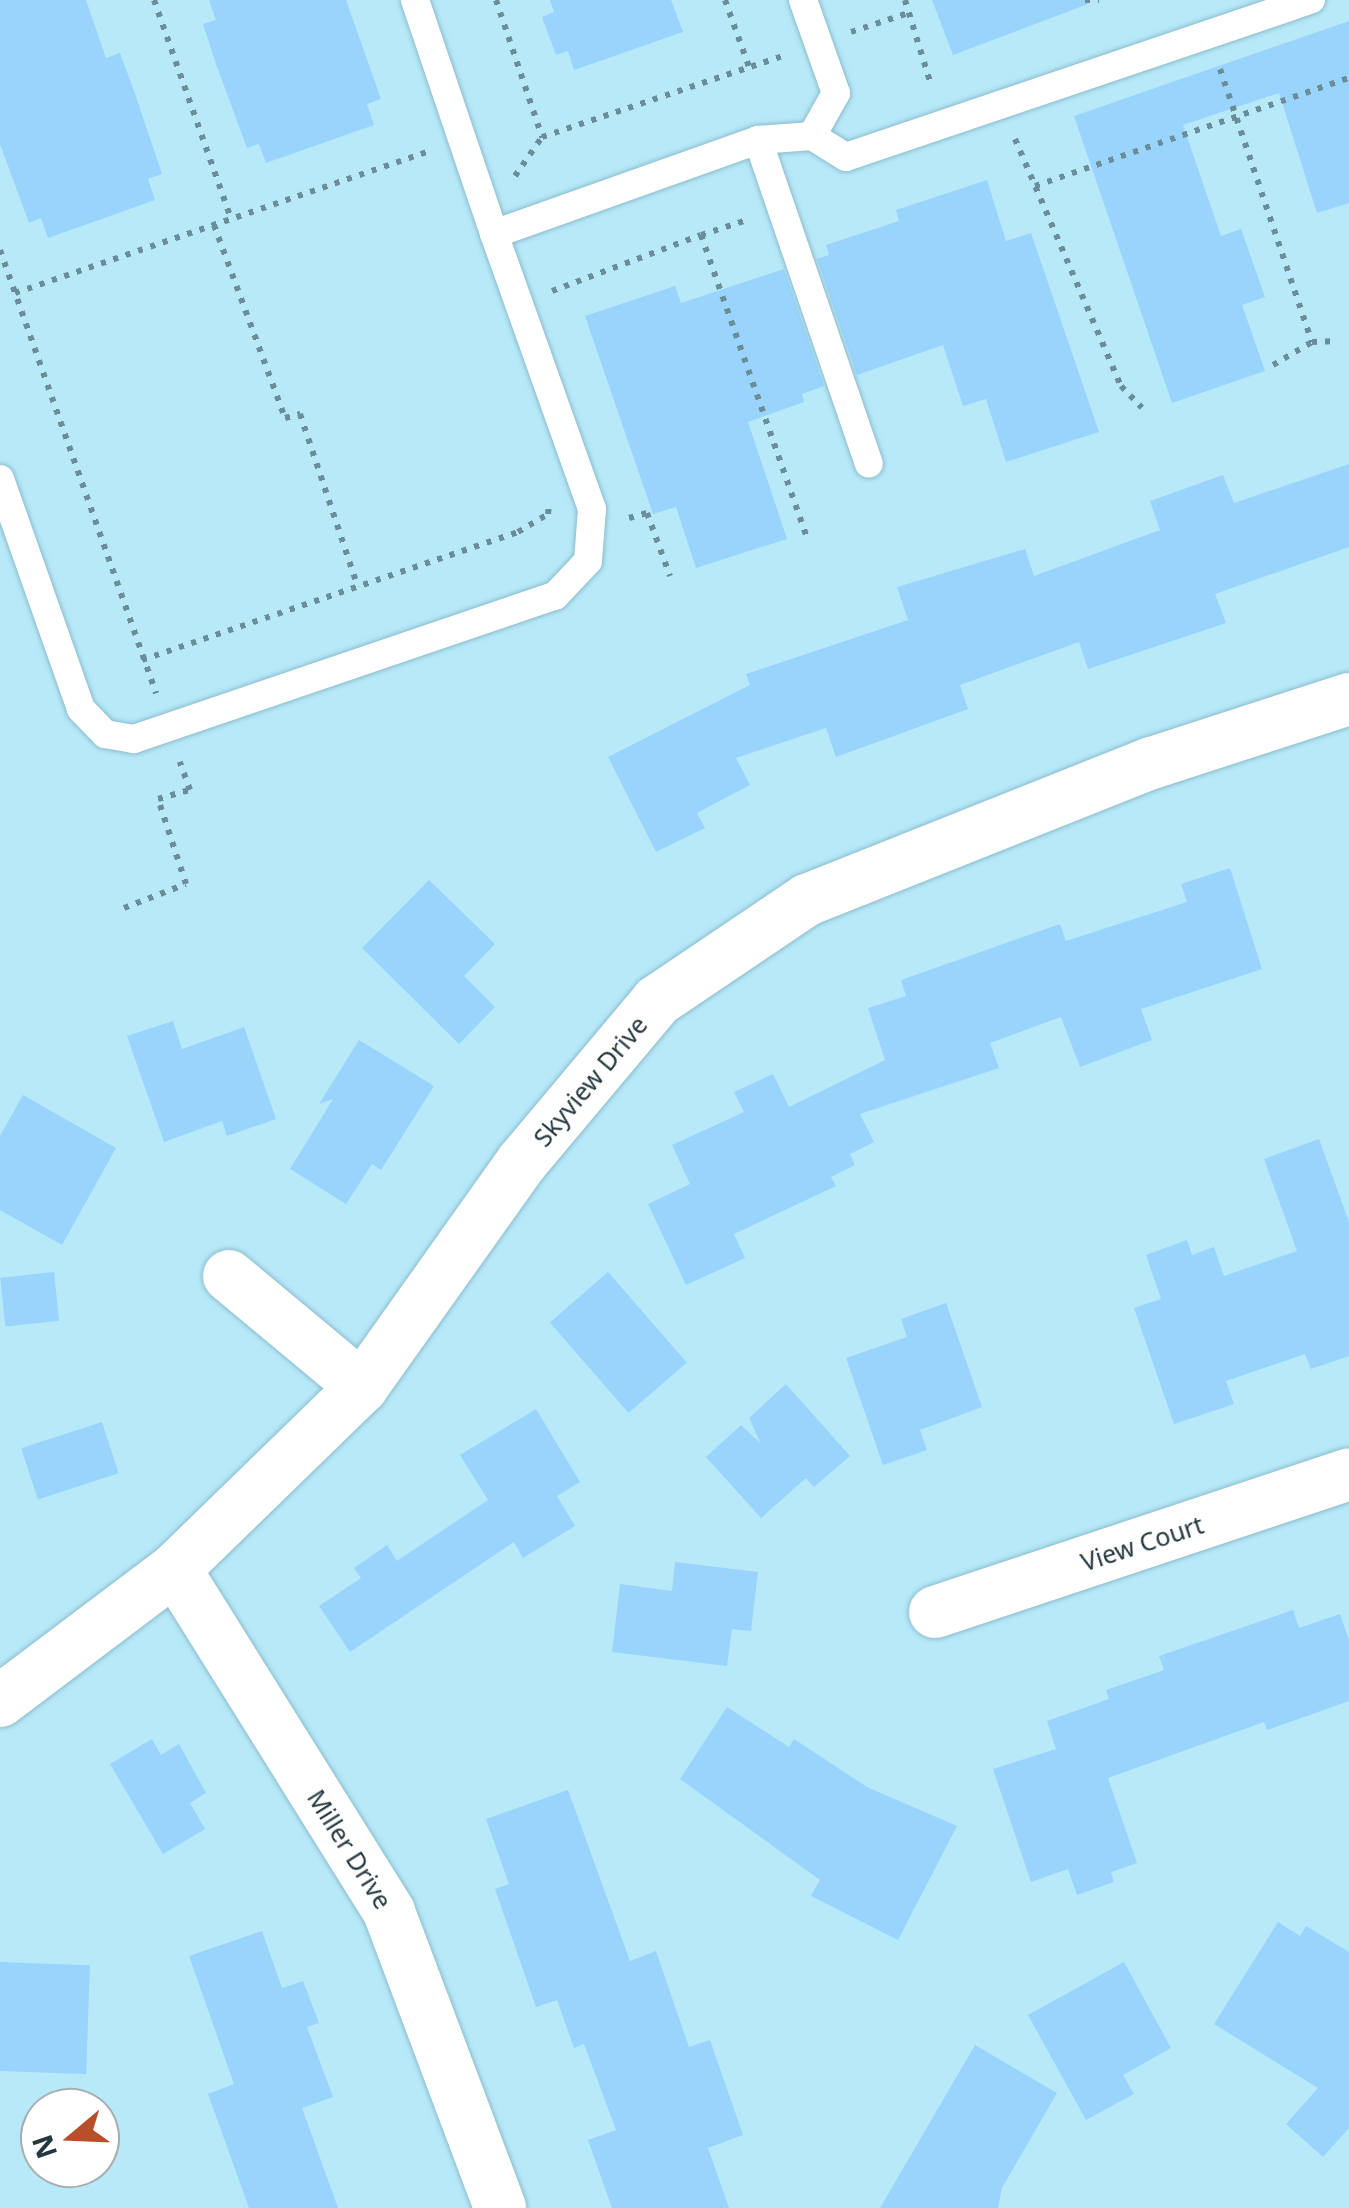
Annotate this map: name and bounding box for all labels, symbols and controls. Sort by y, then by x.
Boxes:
street label: Skyview Drive [527,1010,653,1152]
street label: View Court [1077,1509,1207,1577]
street label: Miller Drive [302,1784,398,1914]
north arrow [20,2088,120,2188]
text: N [22,2130,65,2164]

